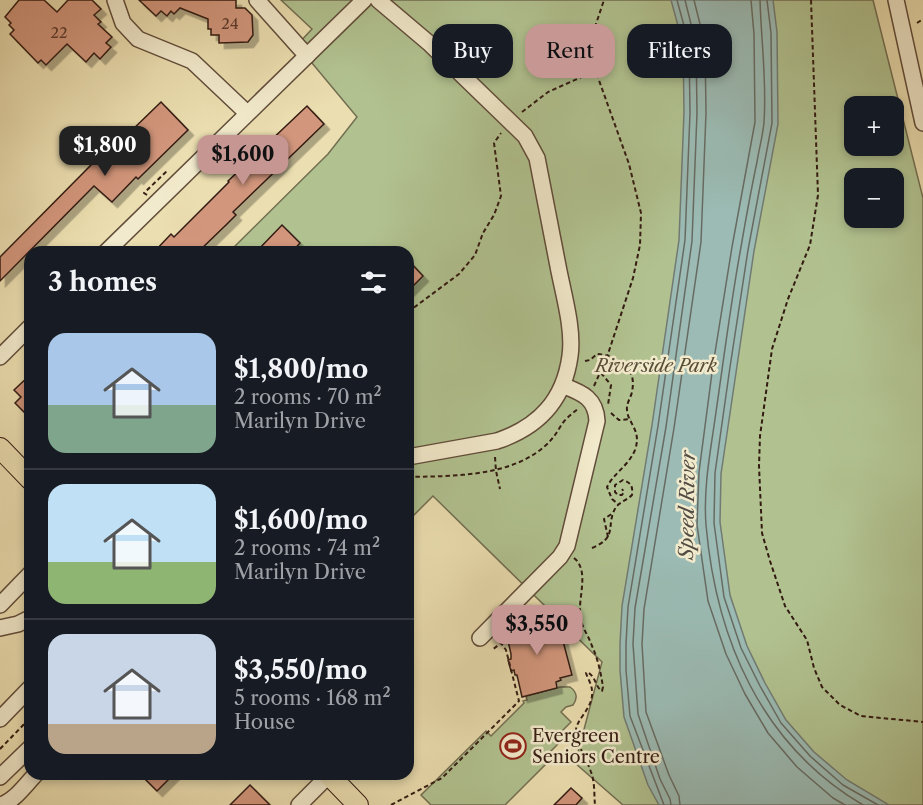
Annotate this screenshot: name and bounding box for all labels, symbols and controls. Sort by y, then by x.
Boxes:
house number: 24 [221,14,239,33]
house number: 22 [50,23,68,42]
chip: Buy [432,24,513,78]
chip: Rent [525,24,615,78]
chip: Filters [627,24,732,78]
map controls [844,96,904,228]
button: + [844,96,904,156]
pin: $1,800 [56,126,154,177]
text: $1,800 [73,133,137,157]
pin: $1,600 [194,135,292,186]
text: $1,600 [211,142,275,166]
button: − [844,168,904,228]
text: 3 homes [48,266,157,298]
icon: filters [357,266,390,299]
text: $1,800/mo [234,353,368,385]
park label: Riverside Park [593,355,717,377]
icon: home [96,357,168,429]
text: 2 rooms · 70 m² [234,385,382,409]
text: Marilyn Drive [234,409,366,433]
water label: Speed River [674,449,700,561]
text: $1,600/mo [234,504,368,536]
icon: home [96,508,168,580]
text: 2 rooms · 74 m² [234,536,380,560]
text: Marilyn Drive [234,560,366,584]
pin: $3,550 [488,605,586,656]
text: $3,550 [506,612,568,636]
text: $3,550/mo [234,654,367,686]
icon: home [96,658,168,730]
text: 5 rooms · 168 m² [234,686,391,710]
text: House [234,710,295,734]
place label: Evergreen Seniors Centre [532,725,660,768]
sports icon: Evergreen Seniors Centre [498,731,528,761]

